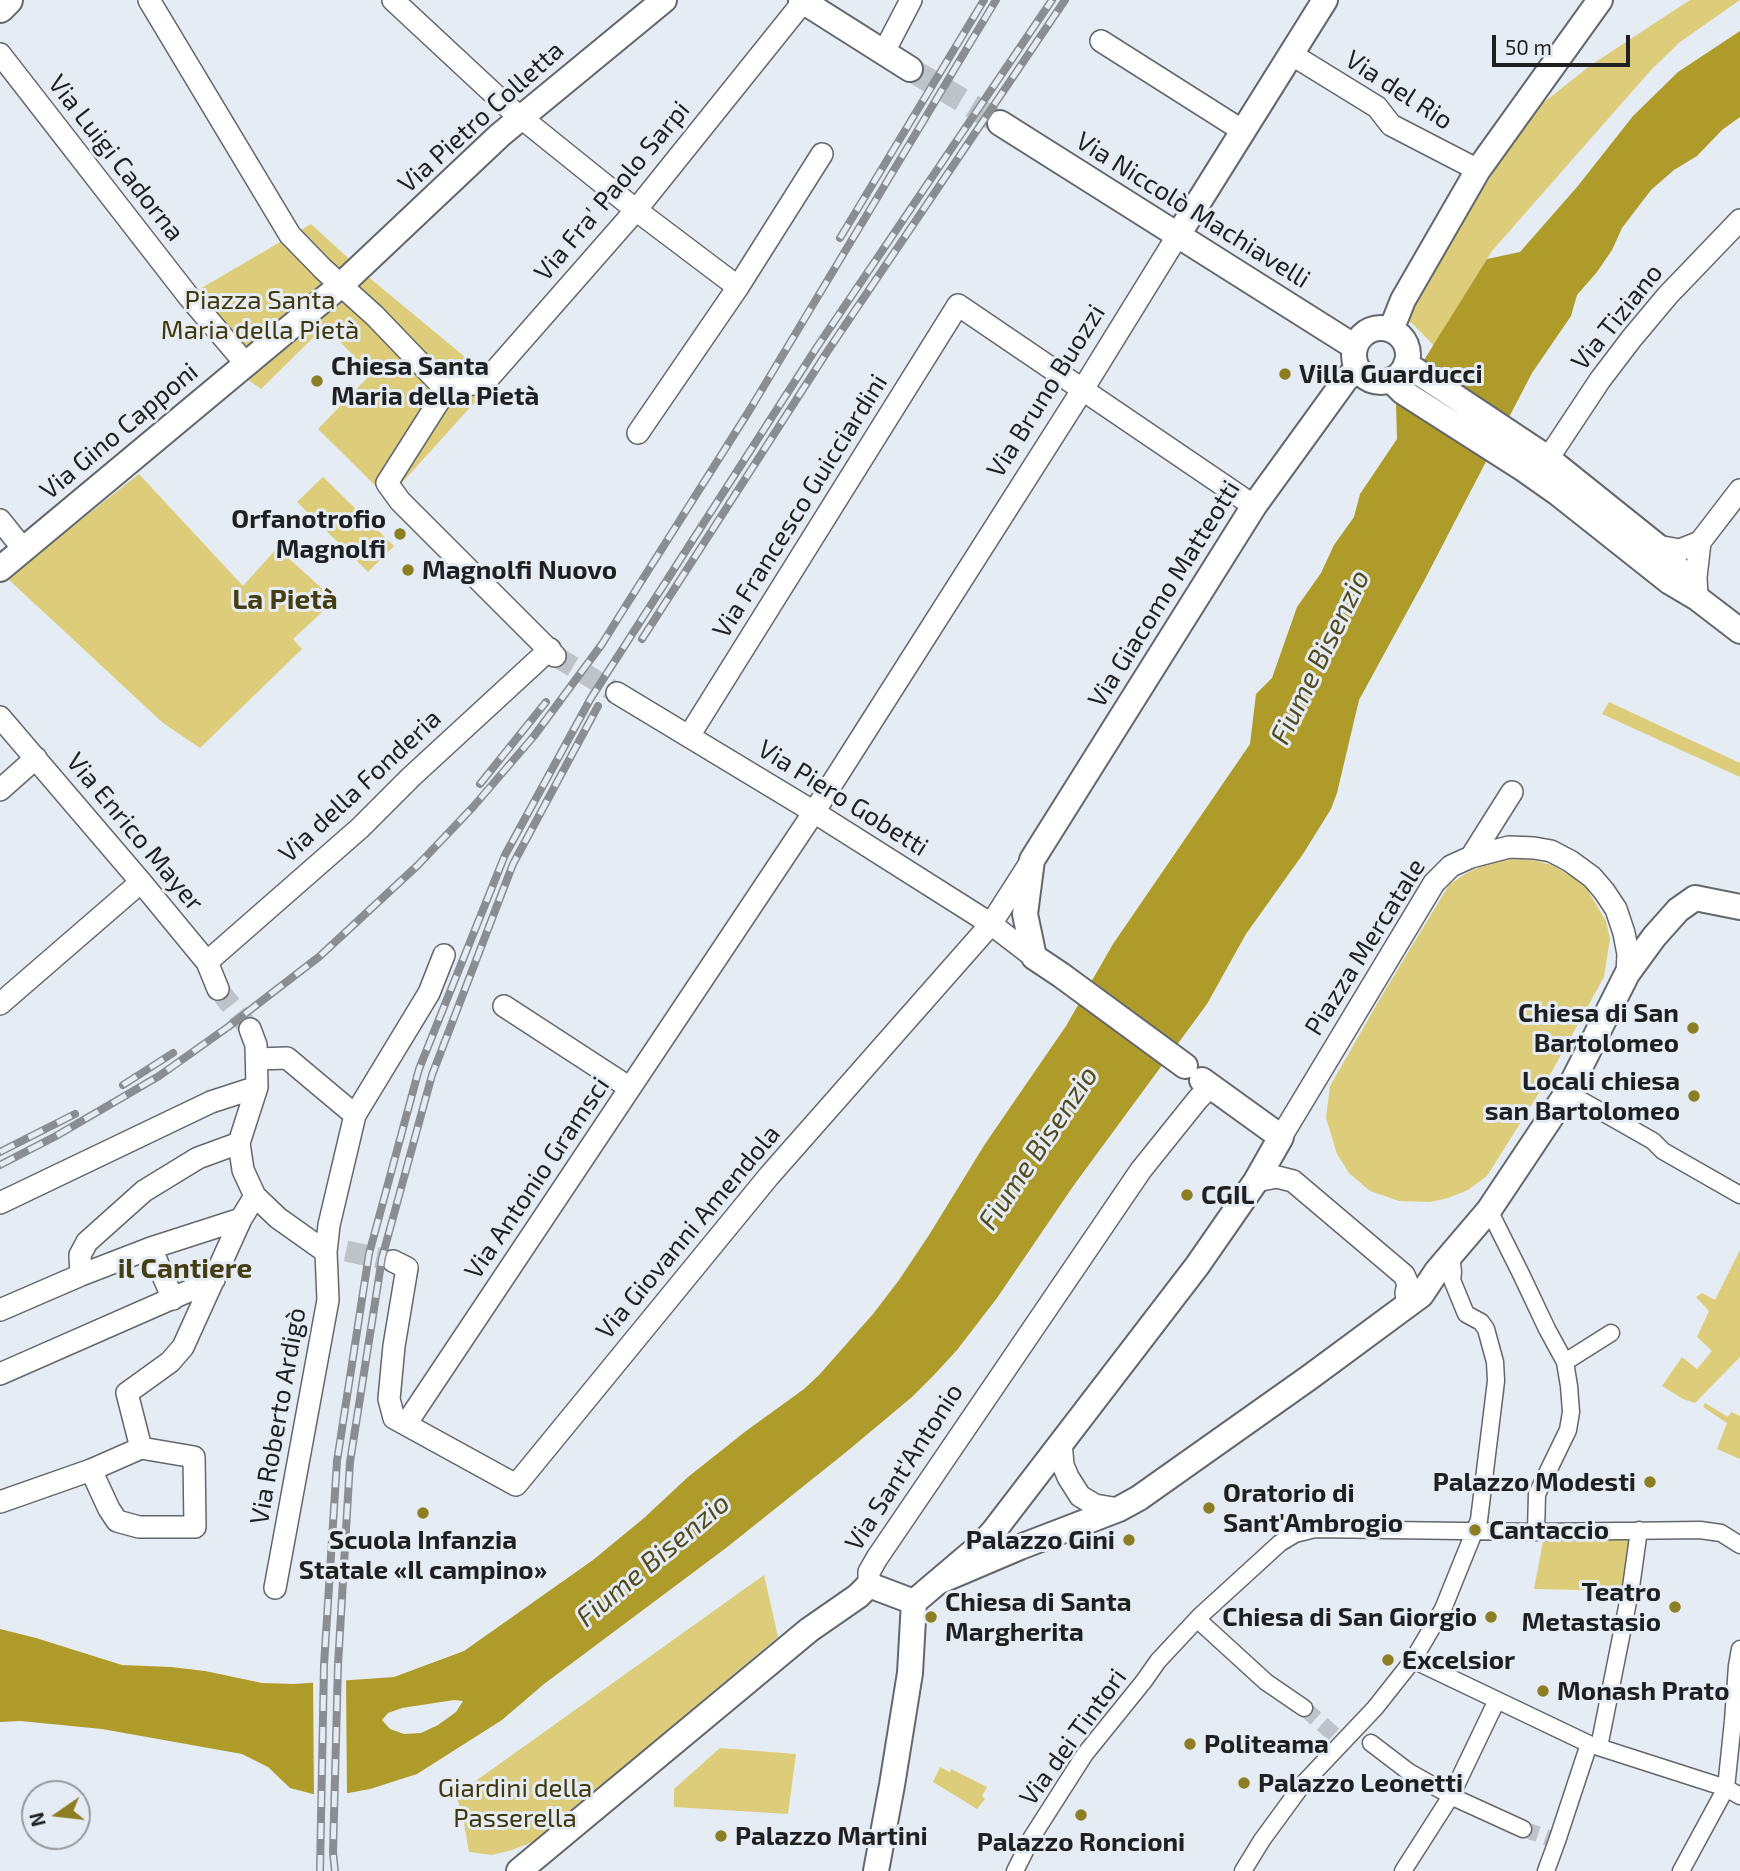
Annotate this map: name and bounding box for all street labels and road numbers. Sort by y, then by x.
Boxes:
street label: Via Pietro Colletta [392,35,570,199]
street label: Via del Rio [1339,44,1459,136]
street label: Via Luigi Cadorna [41,69,191,247]
street label: Via Fra' Paolo Sarpi [528,95,696,287]
street label: Via Niccolò Machiavelli [1070,125,1316,295]
street label: Via Tiziano [1565,258,1669,376]
street label: Via Bruno Buozzi [980,299,1112,483]
street label: Via Gino Capponi [34,356,204,506]
street label: Via Francesco Guicciardini [706,368,894,644]
street label: Via Giacomo Matteotti [1081,475,1247,713]
street label: Via della Fonderia [272,703,448,869]
street label: Via Piero Gobetti [752,733,934,863]
street label: Via Enrico Mayer [60,747,210,917]
street label: Piazza Mercatale [1298,853,1432,1041]
street label: Via Antonio Gramsci [458,1071,616,1285]
street label: Via Giovanni Amendola [589,1119,787,1345]
street label: Via Roberto Ardigò [244,1305,312,1527]
street label: Via Sant'Antonio [838,1378,970,1556]
street label: Via dei Tintori [1013,1662,1133,1812]

